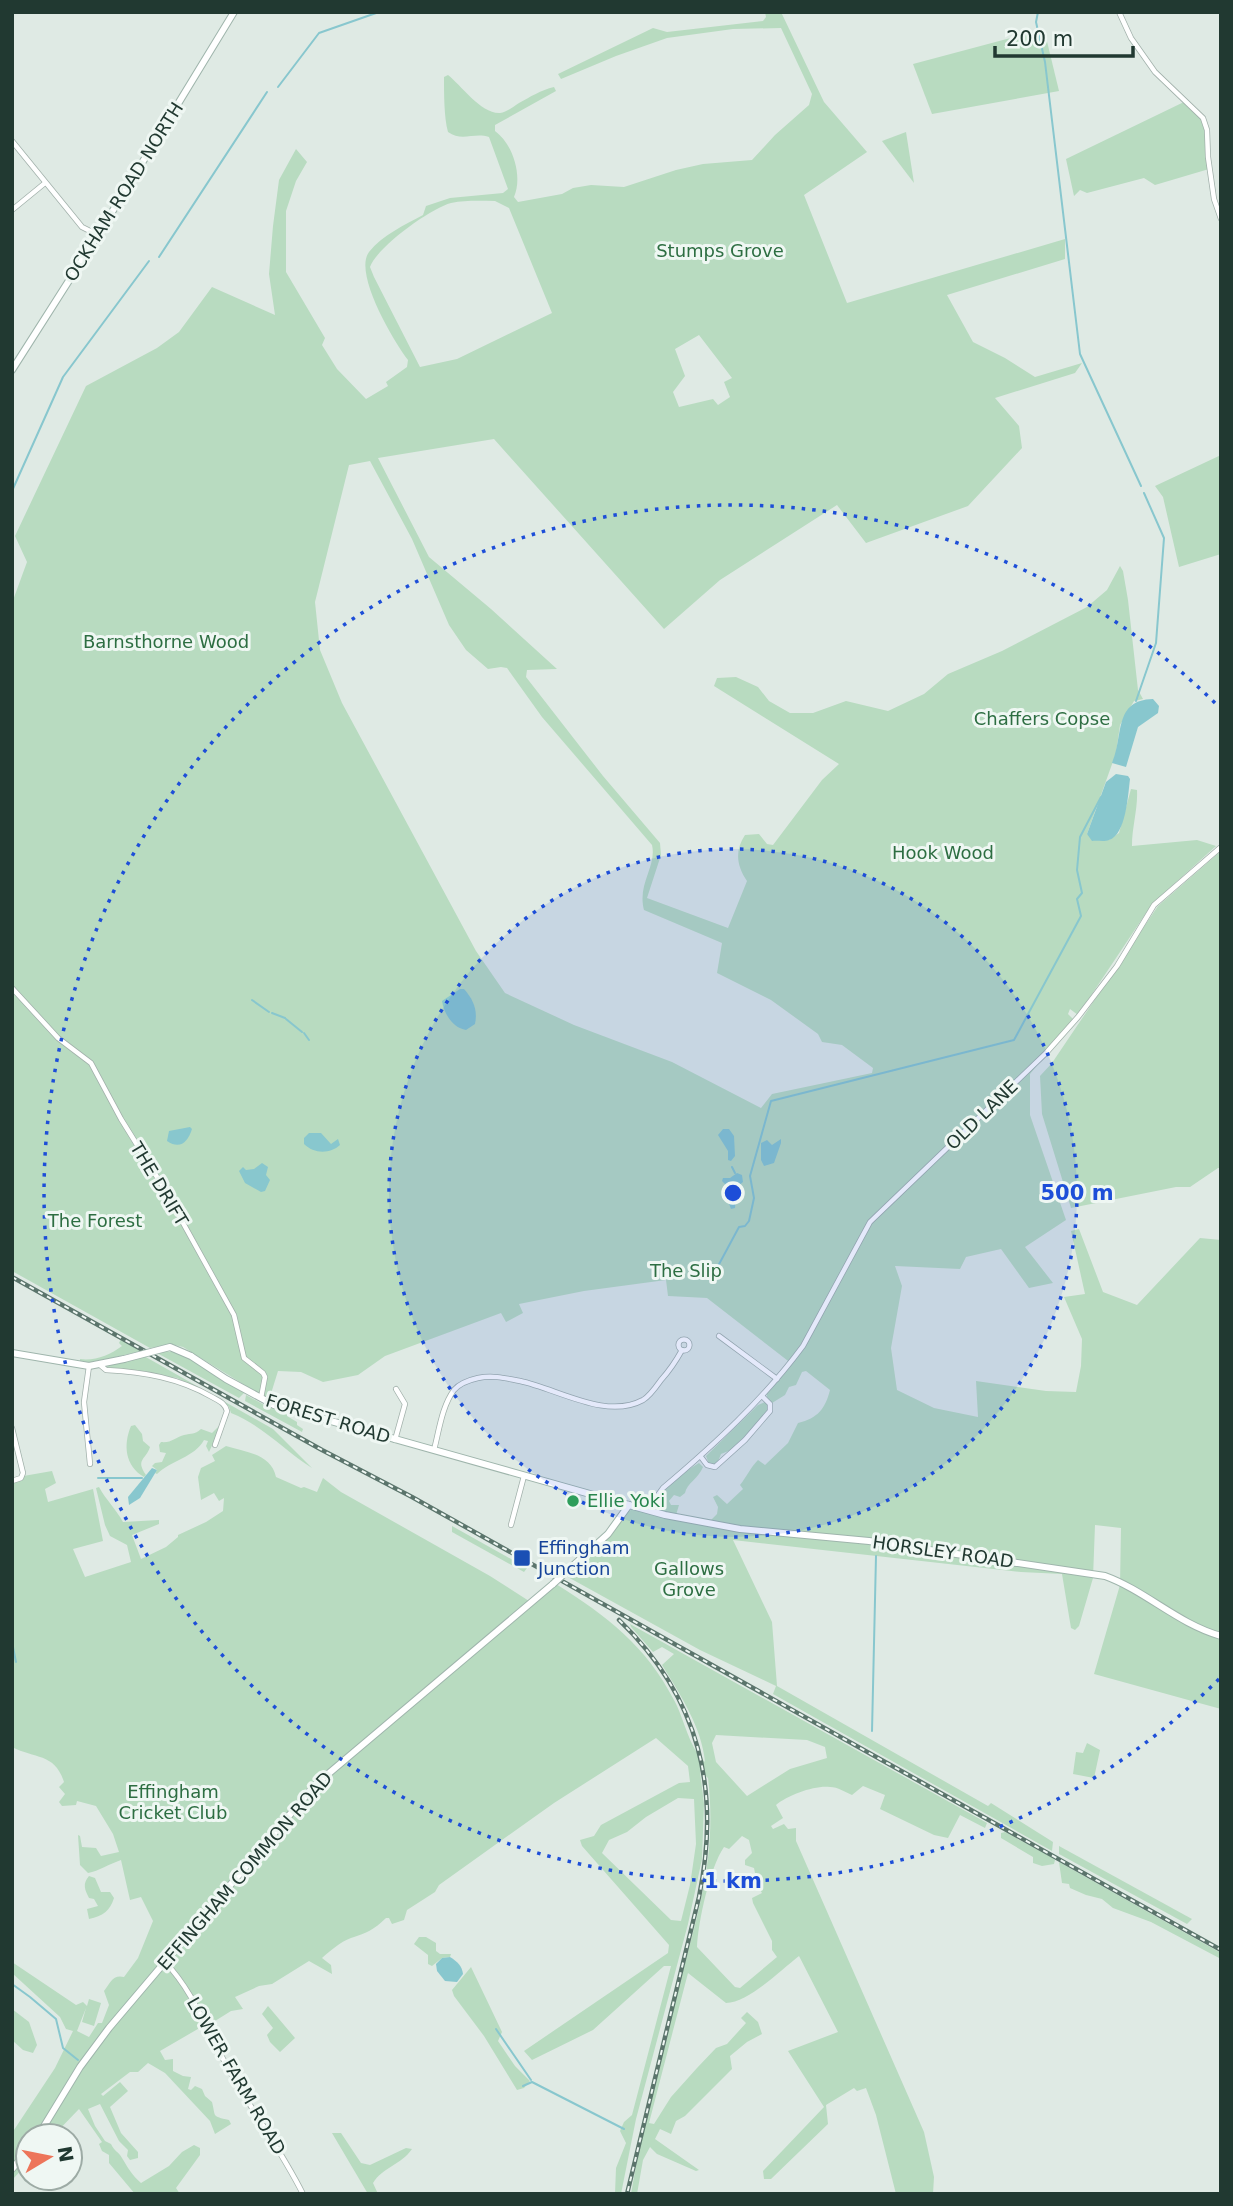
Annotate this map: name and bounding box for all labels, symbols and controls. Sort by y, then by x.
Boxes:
scale bar [995,14,1133,58]
text: 200 m [1006,27,1073,51]
street label: OCKHAM ROAD NORTH [60,98,187,285]
park label: Stumps Grove [656,240,784,261]
park label: Barnsthorne Wood [83,631,249,652]
park label: Chaffers Copse [974,708,1110,729]
park label: Hook Wood [892,842,994,863]
street label: OLD LANE [941,1075,1022,1154]
street label: THE DRIFT [126,1137,193,1230]
centre of rings [721,1181,745,1205]
text: 500 m [1040,1181,1114,1205]
park label: The Forest [47,1210,142,1231]
park label: The Slip [649,1260,722,1281]
street label: FOREST ROAD [263,1390,393,1447]
place label: Ellie Yoki [587,1490,665,1511]
marker: Ellie Yoki [565,1493,581,1509]
street label: HORSLEY ROAD [871,1531,1015,1572]
place label: Effingham Junction [537,1537,630,1579]
marker: Effingham Junction [512,1548,532,1568]
park label: Gallows Grove [654,1558,724,1600]
street label: EFFINGHAM COMMON ROAD [153,1767,336,1974]
park label: Effingham Cricket Club [119,1781,227,1823]
text: 1 km [704,1869,762,1893]
street label: LOWER FARM ROAD [183,1993,290,2158]
north arrow [14,2122,84,2192]
text: N [54,2144,78,2164]

